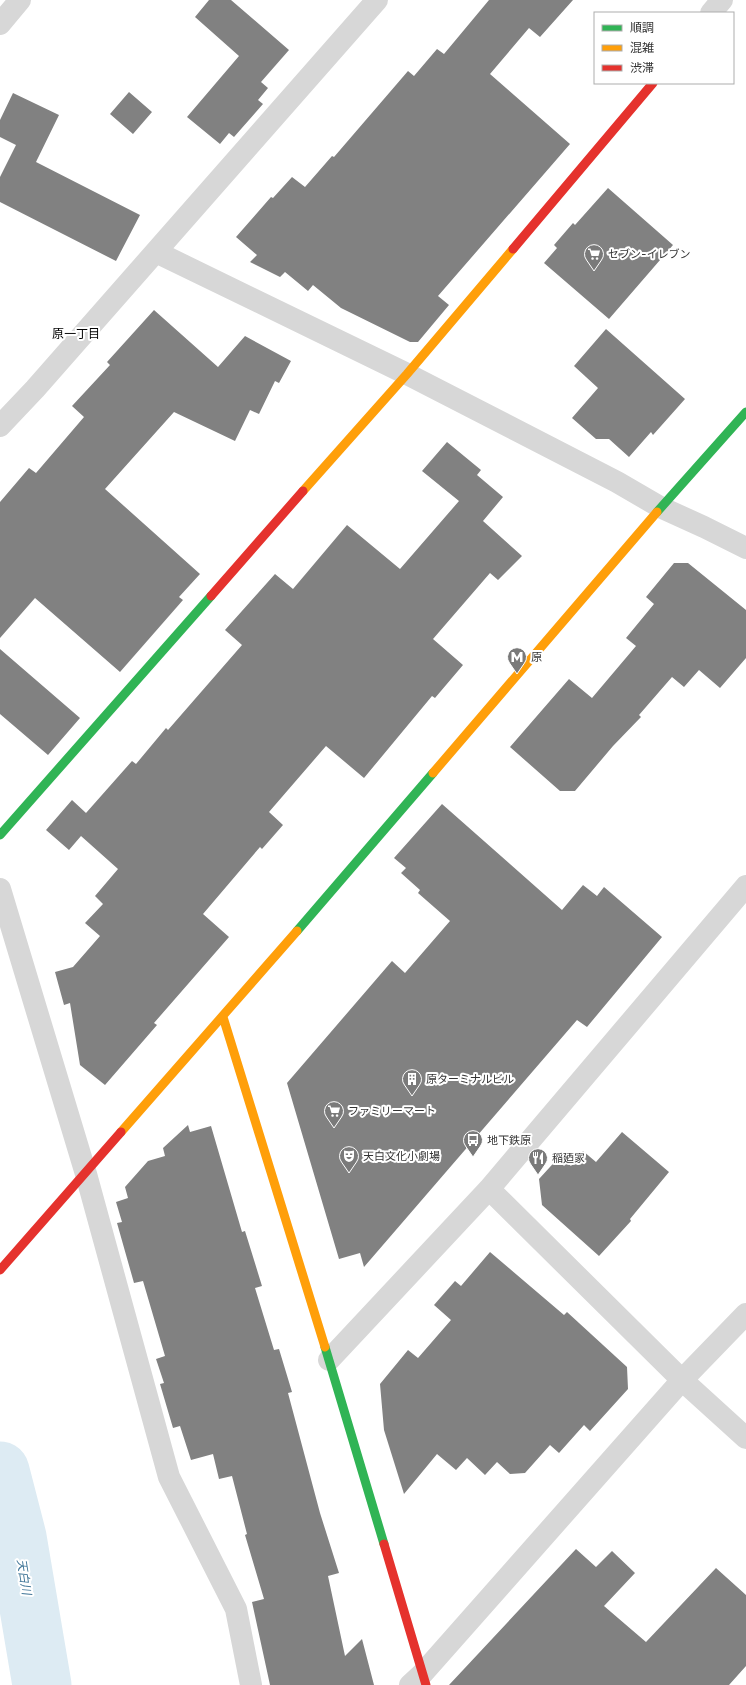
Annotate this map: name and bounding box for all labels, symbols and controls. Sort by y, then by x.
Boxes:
legend [594,12,734,84]
text: 順調 [630,21,654,35]
text: 混雑 [630,41,654,55]
text: 渋滞 [630,61,654,75]
supermarket icon: セブン-イレブン [583,243,605,271]
place label: セブン-イレブン [608,248,691,261]
district label: 原一丁目 [52,327,100,341]
metro station icon: 原 [506,646,528,674]
place label: 原 [531,651,542,664]
building icon: 原ターミナルビル [401,1068,423,1096]
place label: 原ターミナルビル [426,1073,514,1086]
supermarket icon: ファミリーマート [323,1100,345,1128]
place label: ファミリーマート [348,1105,436,1118]
bus stop icon: 地下鉄原 [462,1129,484,1157]
place label: 地下鉄原 [487,1134,531,1147]
theatre icon: 天白文化小劇場 [338,1145,360,1173]
restaurant icon: 稲廼家 [527,1147,549,1175]
place label: 天白文化小劇場 [363,1150,440,1163]
place label: 稲廼家 [552,1152,585,1165]
water label: 天白川 [14,1558,34,1598]

